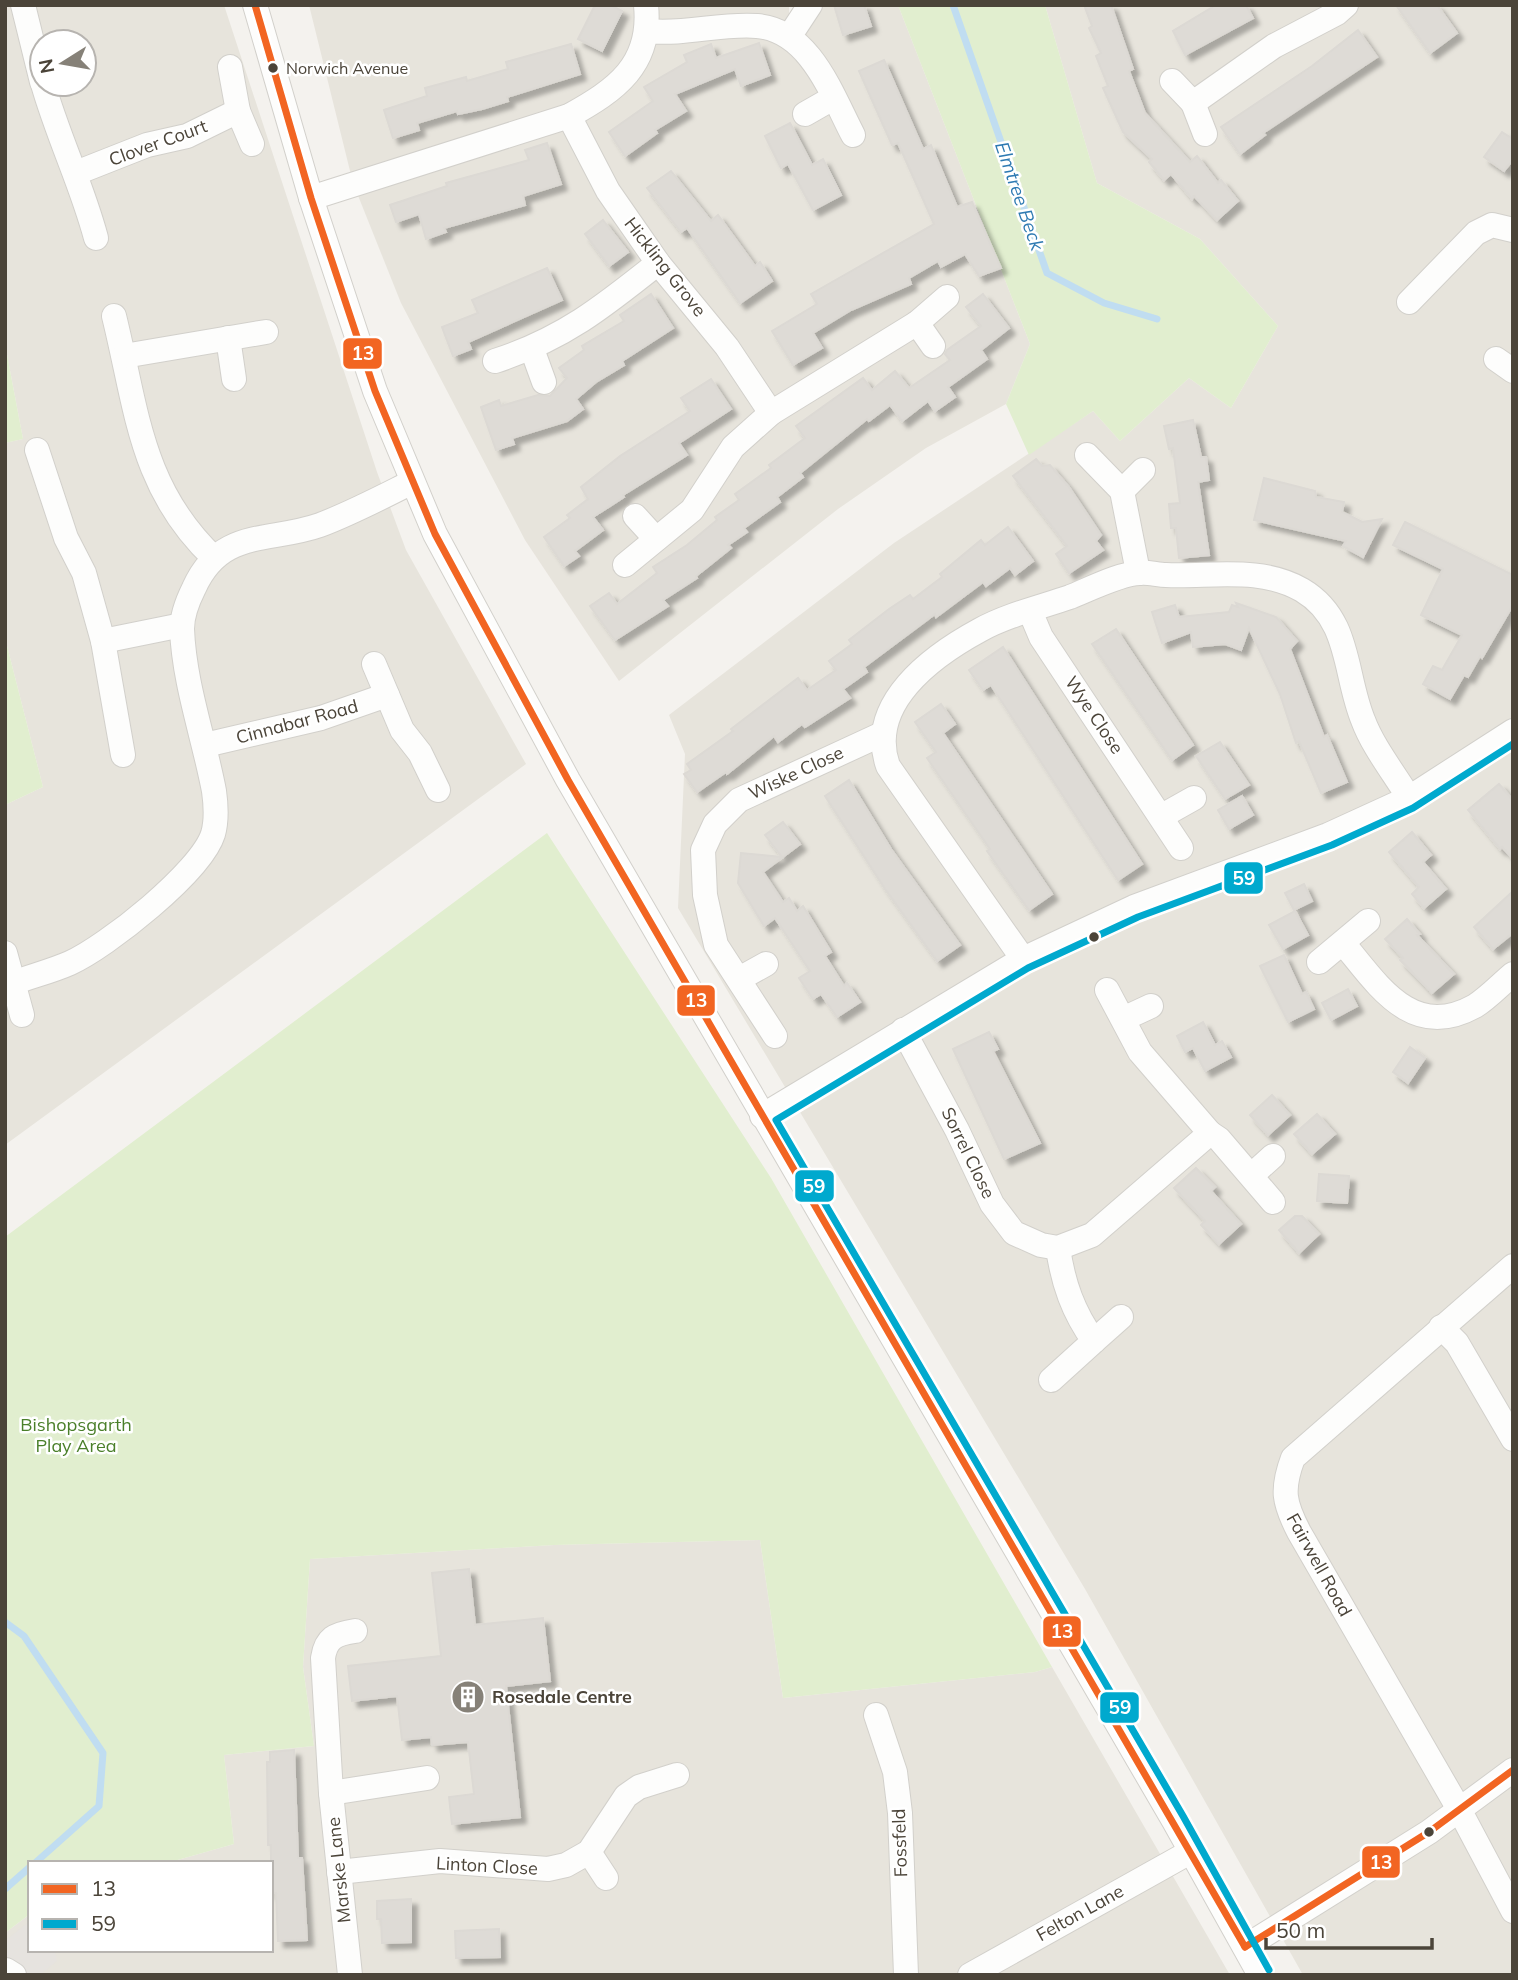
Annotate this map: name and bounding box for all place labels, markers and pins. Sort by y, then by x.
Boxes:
place label: Norwich Avenue [286,58,408,78]
marker: Norwich Avenue [266,61,280,75]
unlabelled marker [1087,930,1101,944]
building icon: Rosedale Centre [449,1678,487,1716]
place label: Rosedale Centre [492,1685,632,1708]
unlabelled marker [1422,1825,1436,1839]

